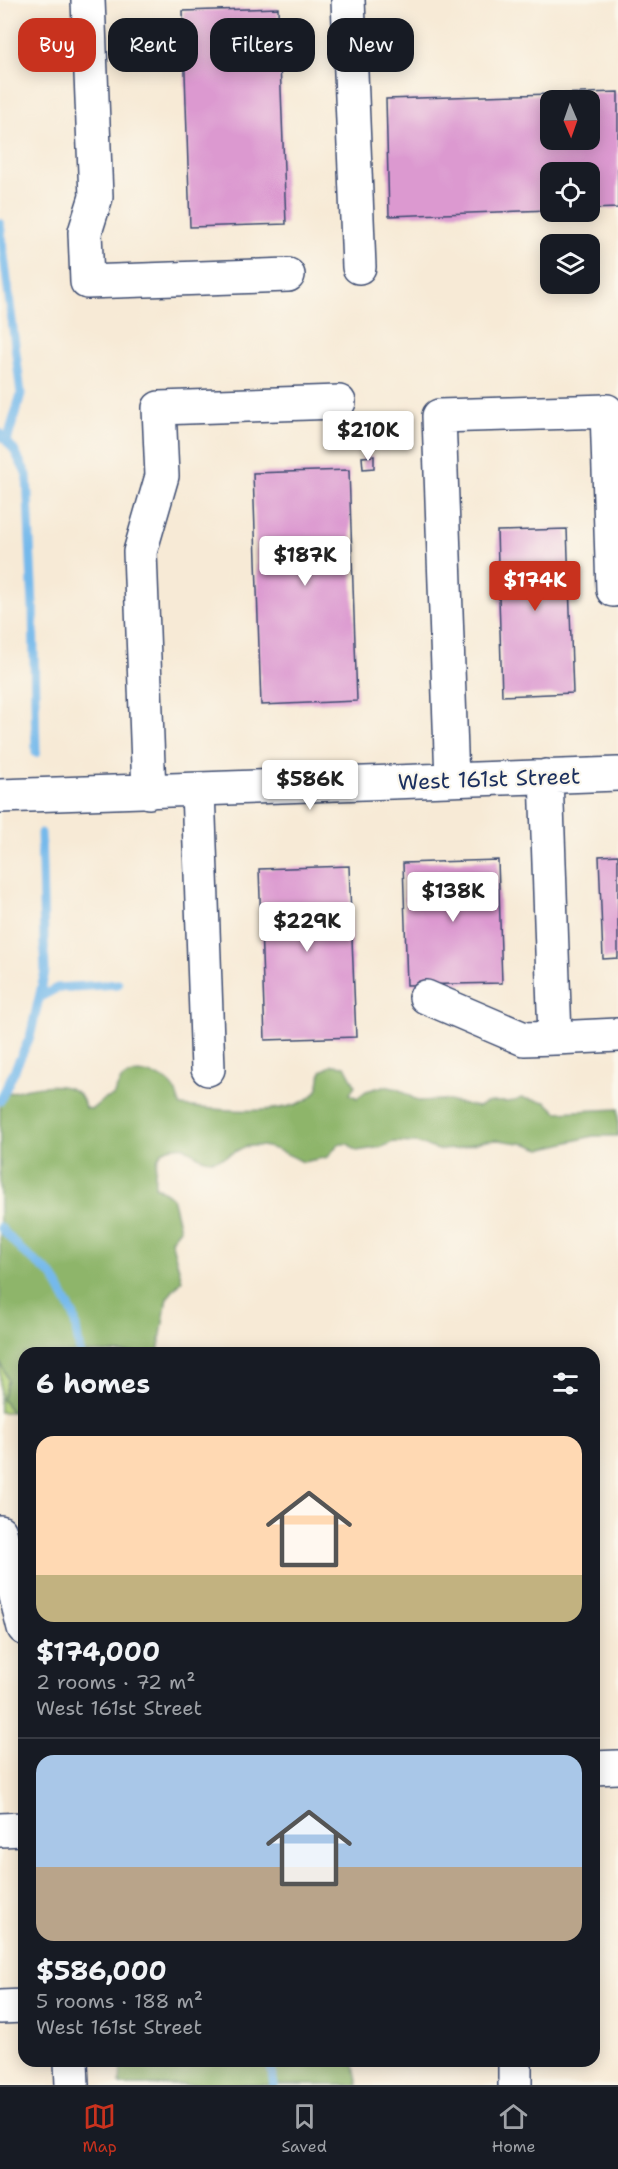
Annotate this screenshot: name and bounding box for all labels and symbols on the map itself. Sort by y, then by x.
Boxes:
north arrow [540,90,600,150]
pin: $210K [326,411,410,462]
pin: $187K [263,536,347,587]
pin: $174K [493,561,577,612]
pin: $586K [268,760,352,811]
street label: West 161st Street [397,761,581,797]
pin: $138K [411,872,495,923]
pin: $229K [265,902,349,953]

